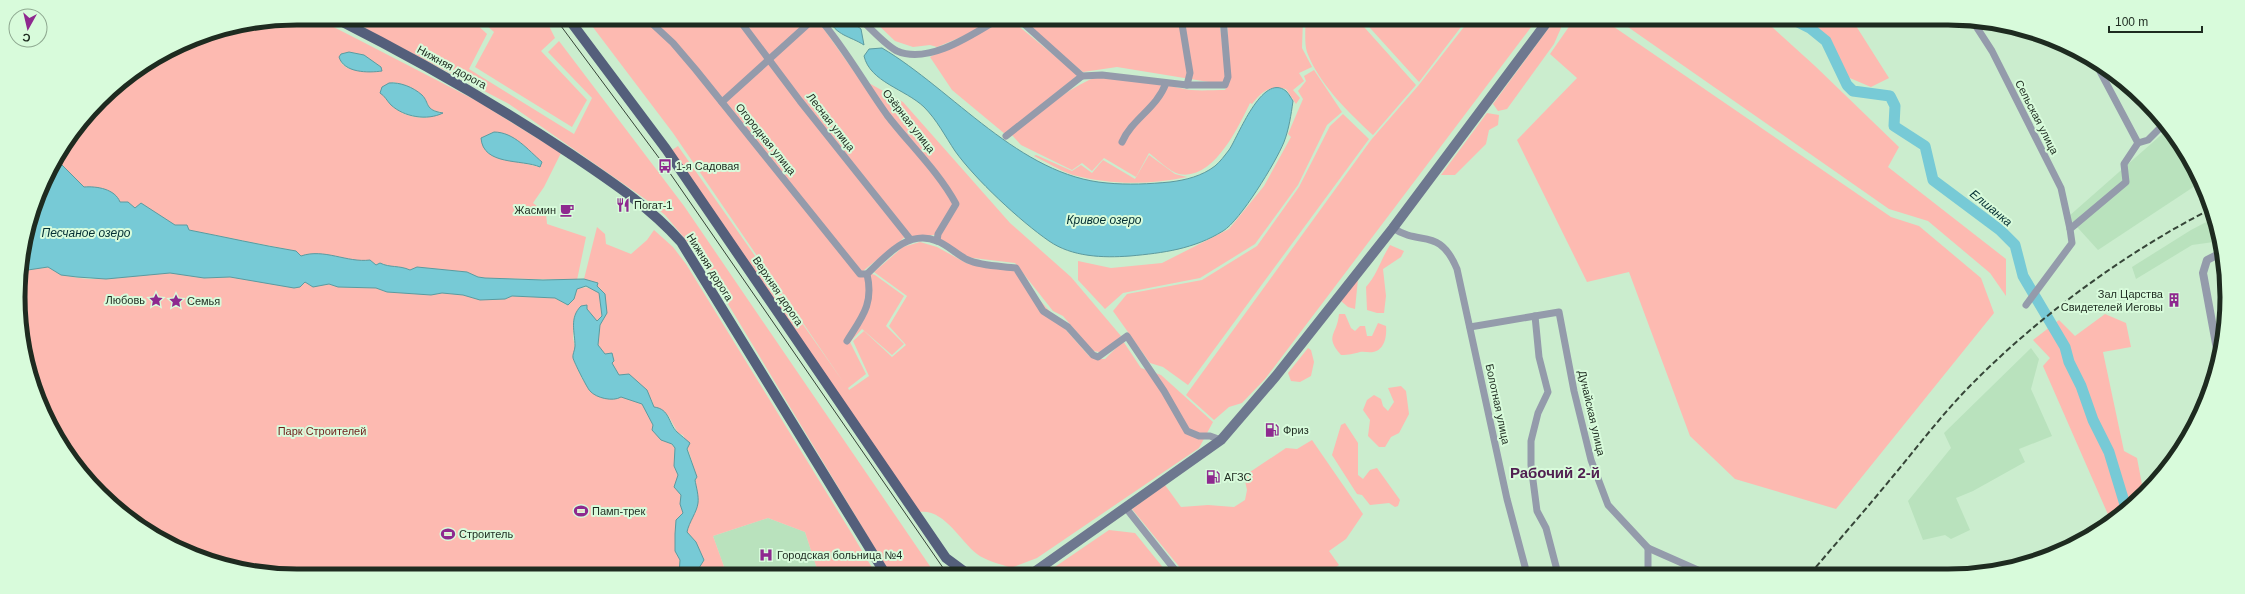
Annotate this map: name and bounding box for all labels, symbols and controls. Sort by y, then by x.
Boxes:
north arrow [8,8,48,48]
scale bar [2109,8,2202,34]
text: 100 m [2115,15,2148,29]
text: С [22,31,31,44]
street label: Нижняя дорога [415,43,489,91]
street label: Сельская улица [2013,78,2061,157]
street label: Озёрная улица [880,87,938,156]
street label: Лесная улица [805,91,858,154]
street label: Огородная улица [734,101,799,178]
bus stop icon: 1-я Садовая [657,158,673,174]
place label: 1-я Садовая [676,160,739,172]
water label: Елшанка [1967,187,2015,229]
restaurant icon: Погат-1 [615,197,631,213]
place label: Погат-1 [634,199,673,211]
cafe icon: Жасмин [559,202,575,218]
place label: Жасмин [514,204,556,216]
water label: Кривое озеро [1066,213,1142,227]
water label: Песчаное озеро [41,226,131,240]
street label: Нижняя дорога [684,231,736,304]
street label: Верхняя дорога [750,254,806,329]
place label: Зал Царства Свидетелей Иеговы [2061,288,2164,313]
place icon: Любовь [148,292,164,308]
building icon: Зал Царства Свидетелей Иеговы [2166,292,2182,308]
place icon: Семья [168,293,184,309]
place label: Любовь [106,294,145,306]
place label: Семья [187,295,220,307]
street label: Болотная улица [1484,363,1513,446]
street label: Дунайская улица [1576,369,1608,458]
fuel station icon: Фриз [1264,422,1280,438]
place label: Фриз [1283,424,1309,436]
park label: Парк Строителей [278,425,366,437]
district label: Рабочий 2‑й [1510,464,1600,481]
fuel station icon: АГЗС [1205,469,1221,485]
place label: АГЗС [1224,471,1252,483]
sports icon: Памп-трек [573,503,589,519]
place label: Памп-трек [592,505,645,517]
sports icon: Строитель [440,526,456,542]
place label: Строитель [459,528,513,540]
hospital icon: Городская больница №4 [758,547,774,563]
place label: Городская больница №4 [777,549,902,561]

